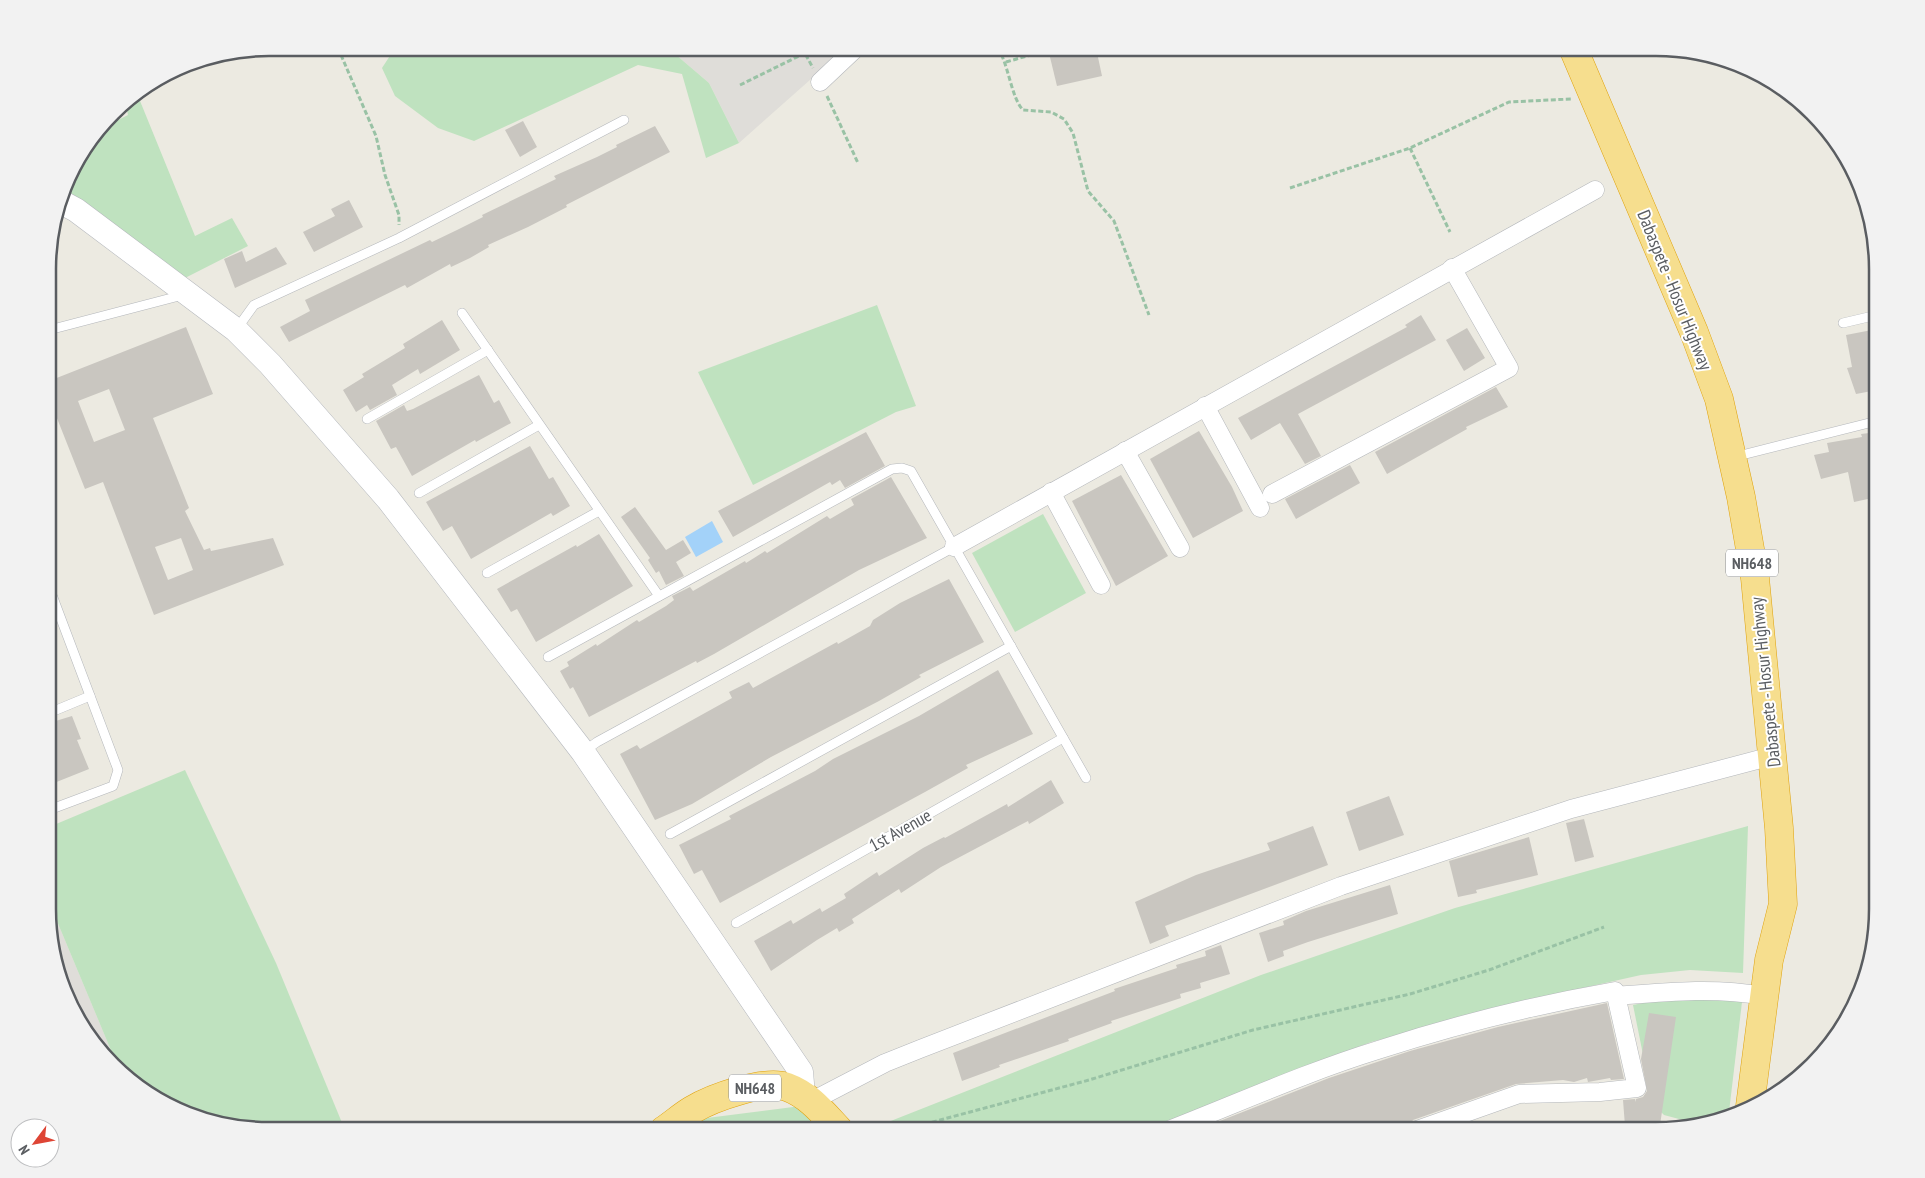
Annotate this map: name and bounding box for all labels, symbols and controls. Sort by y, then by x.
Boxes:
street label: Dabaspete - Hosur Highway [1632,207,1718,374]
road number: NH648 [1726,550,1778,576]
street label: Dabaspete - Hosur Highway [1745,596,1785,768]
street label: 1st Avenue [865,803,935,857]
road number: NH648 [729,1074,781,1102]
north arrow [10,1118,60,1168]
text: N [14,1142,34,1158]

